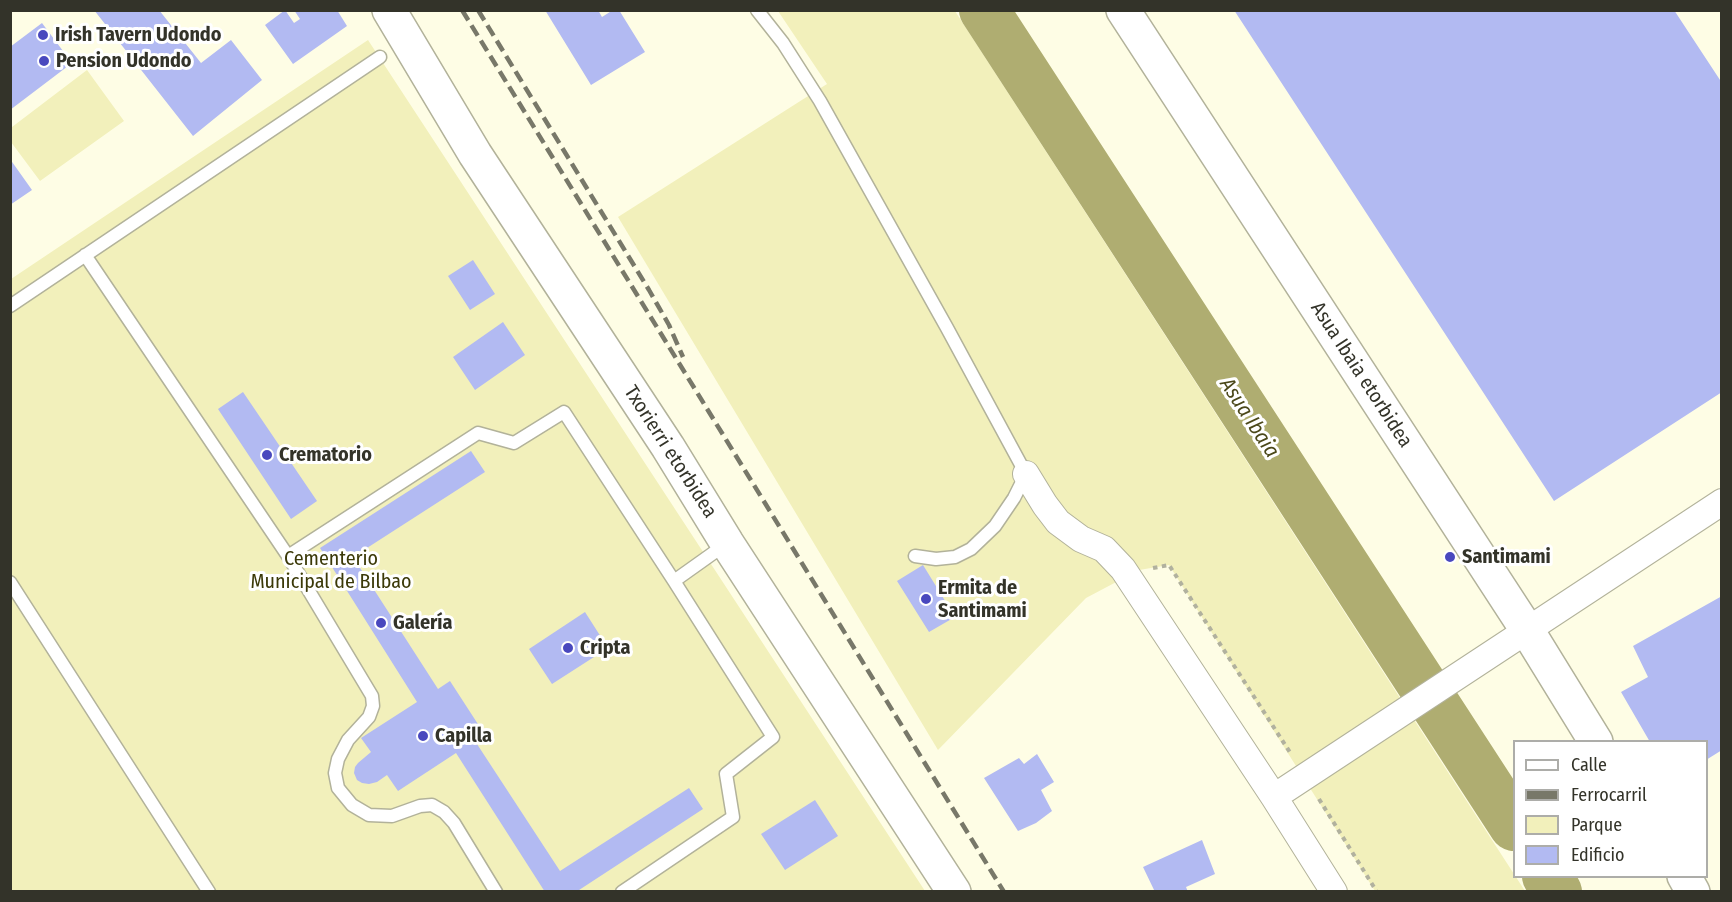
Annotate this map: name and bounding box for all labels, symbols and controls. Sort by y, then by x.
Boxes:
place label: Irish Tavern Udondo [55,23,221,47]
marker: Irish Tavern Udondo [36,28,50,42]
place label: Pension Udondo [56,49,192,73]
marker: Pension Udondo [37,54,51,68]
street label: Asua Ibaia etorbidea [1305,298,1417,452]
water label: Asua Ibaia [1214,373,1284,463]
street label: Txorierri etorbidea [618,381,722,523]
place label: Crematorio [279,443,372,467]
marker: Crematorio [260,448,274,462]
place label: Santimami [1462,545,1551,569]
park label: Cementerio Municipal de Bilbao [250,547,412,594]
marker: Santimami [1443,550,1457,564]
place label: Ermita de Santimami [938,576,1027,623]
marker: Ermita de Santimami [919,592,933,606]
place label: Galería [393,611,452,635]
marker: Galería [374,616,388,630]
place label: Cripta [580,636,630,660]
marker: Cripta [561,641,575,655]
place label: Capilla [435,724,492,748]
marker: Capilla [416,729,430,743]
legend [1513,740,1708,878]
text: Calle [1571,754,1607,776]
text: Ferrocarril [1571,784,1647,806]
text: Parque [1571,814,1622,836]
text: Edificio [1571,844,1624,866]

